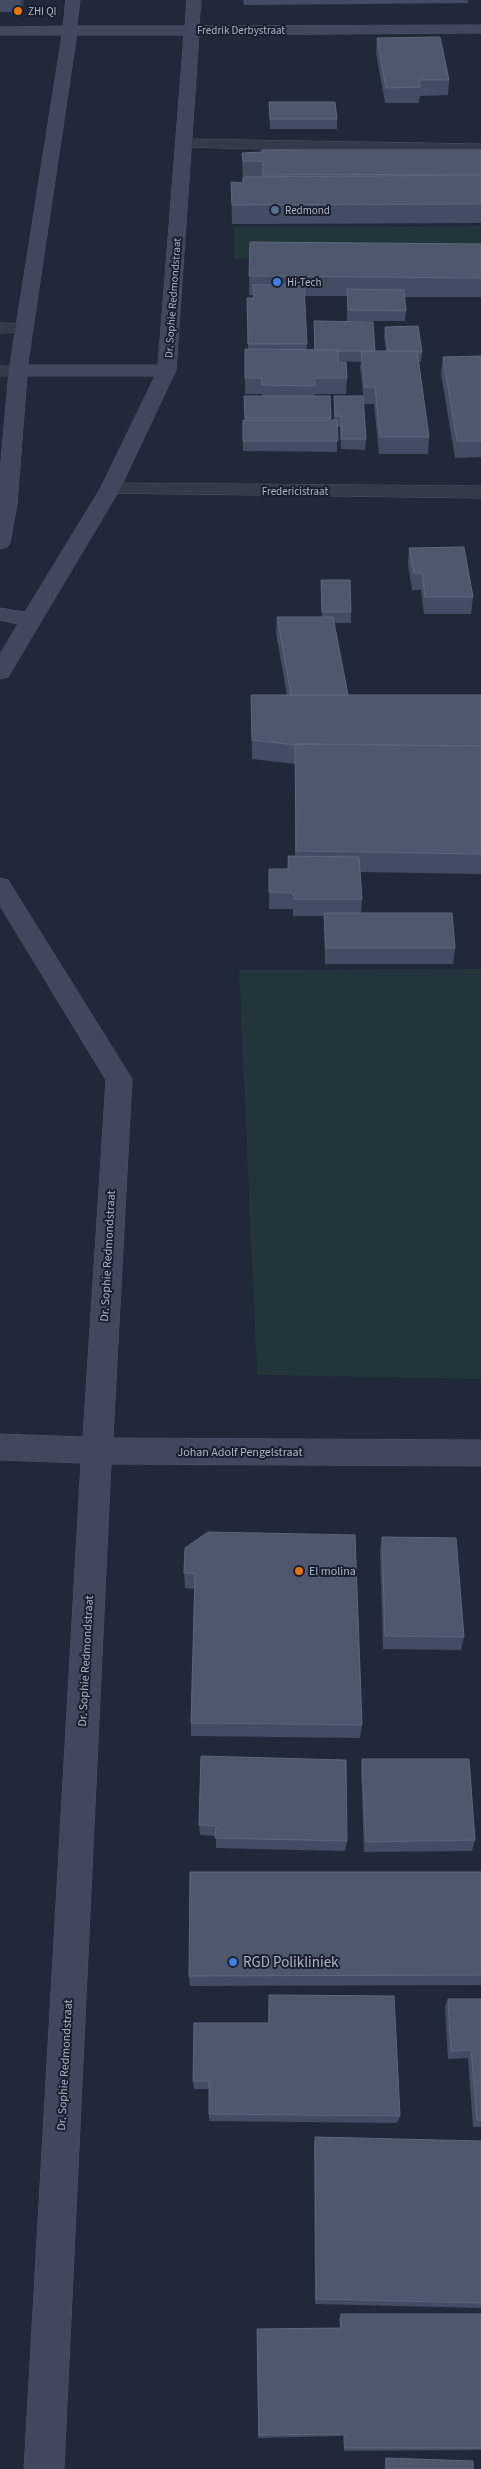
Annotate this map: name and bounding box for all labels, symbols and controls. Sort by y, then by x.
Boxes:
place label: ZHI QI [28,4,56,19]
marker: ZHI QI [12,5,24,17]
street label: Fredrik Derbystraat [197,23,285,38]
place label: Redmond [285,203,330,218]
marker: Redmond [269,204,281,216]
street label: Dr. Sophie Redmondstraat [161,237,185,359]
place label: Hi-Tech [287,275,321,290]
marker: Hi-Tech [271,276,283,288]
street label: Fredericistraat [262,484,329,499]
street label: Dr. Sophie Redmondstraat [96,1190,120,1322]
street label: Johan Adolf Pengelstraat [177,1444,303,1461]
place label: El molina [309,1563,356,1580]
marker: El molina [293,1565,305,1577]
street label: Dr. Sophie Redmondstraat [74,1595,98,1727]
place label: RGD Polikliniek [243,1952,339,1973]
marker: RGD Polikliniek [227,1956,239,1968]
street label: Dr. Sophie Redmondstraat [53,1999,77,2131]

